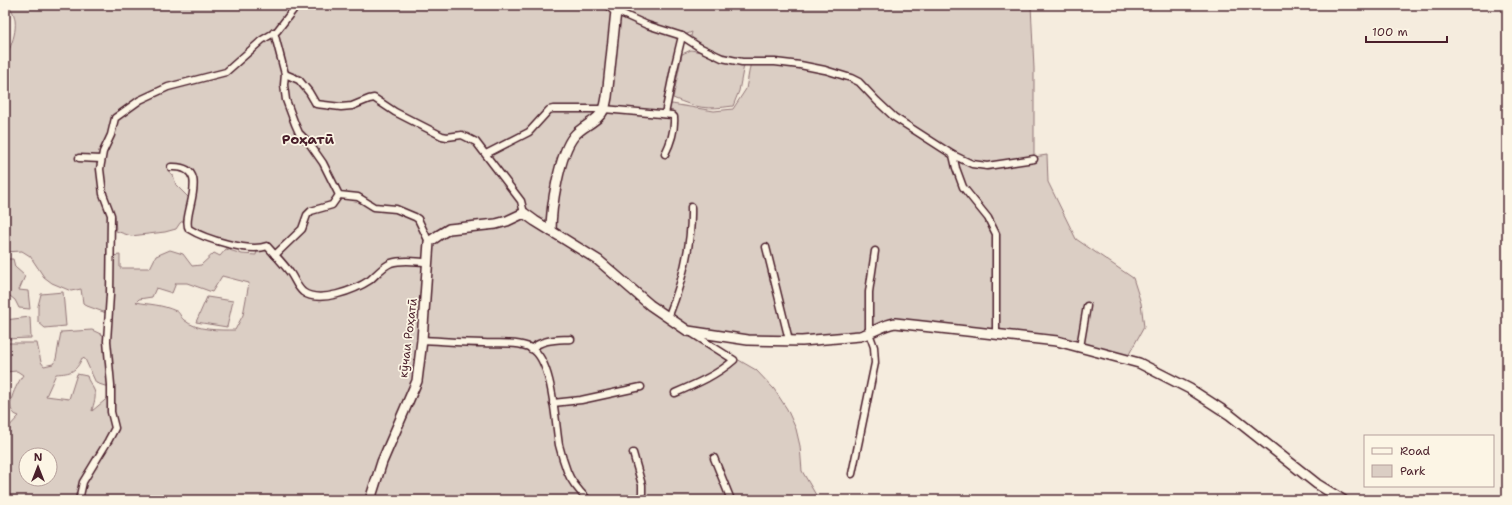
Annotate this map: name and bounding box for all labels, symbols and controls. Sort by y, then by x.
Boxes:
scale bar [1366,18,1447,44]
text: 100 m [1372,24,1408,40]
district label: Роҳатӣ [282,130,334,148]
street label: кӯчаи Роҳатӣ [395,297,421,379]
legend [1364,435,1494,487]
text: Road [1400,443,1431,459]
north arrow [18,447,58,487]
text: N [34,450,43,465]
text: Park [1400,463,1426,479]

